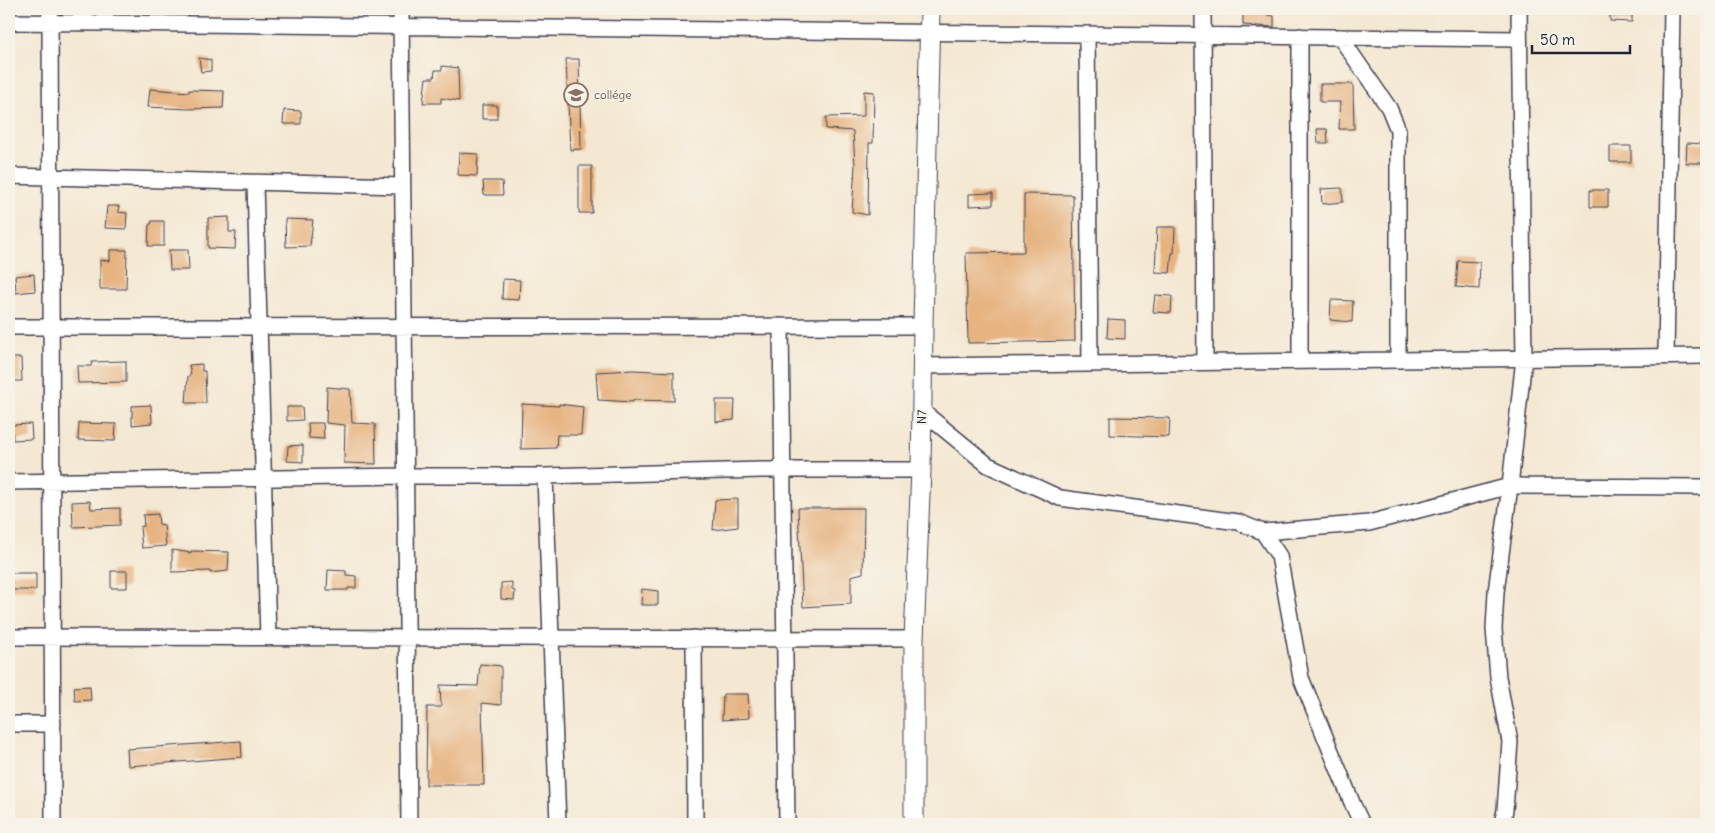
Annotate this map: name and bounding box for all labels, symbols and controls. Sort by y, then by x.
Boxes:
scale bar [1532,22,1630,54]
text: 50 m [1540,30,1575,49]
school or university icon: collége [563,82,589,108]
place label: collége [594,87,632,102]
street label: N7 [914,410,929,424]

